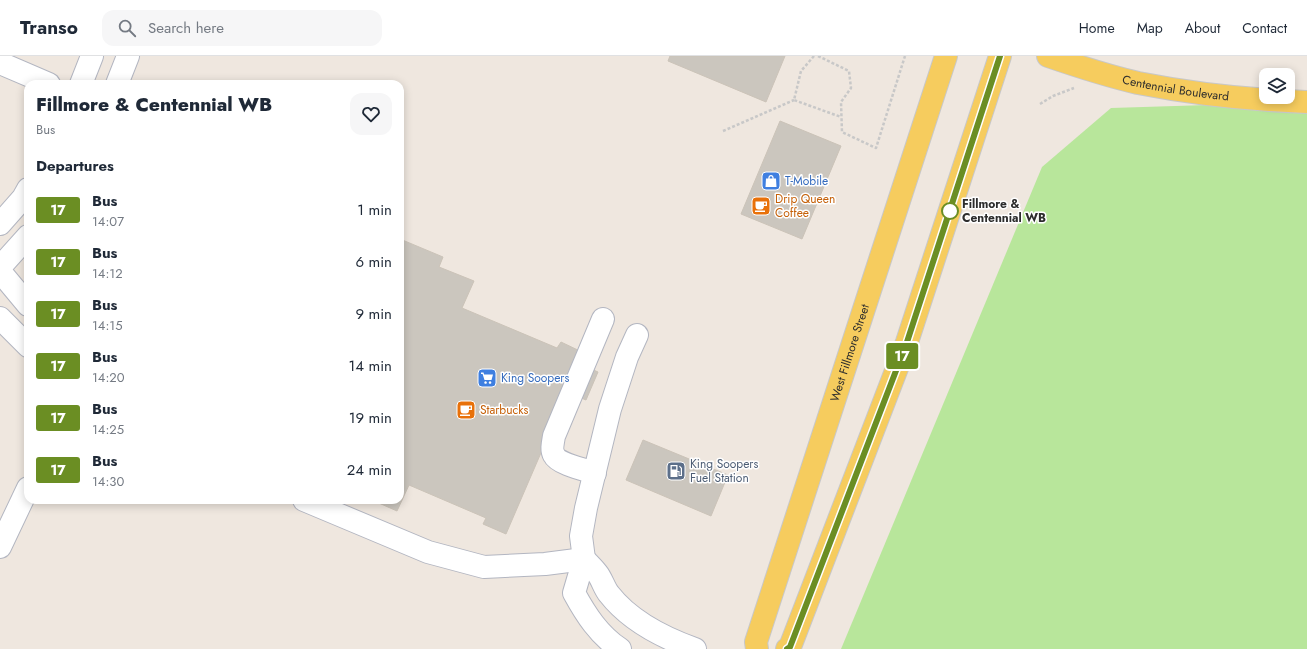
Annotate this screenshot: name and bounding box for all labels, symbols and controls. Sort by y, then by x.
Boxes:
search box [102,10,382,46]
text: Transo [20,14,78,41]
icon: search [116,17,138,39]
text: Search here [148,17,224,39]
text: Home [1079,18,1115,38]
text: Map [1137,18,1163,38]
text: About [1185,18,1220,38]
text: Contact [1242,18,1287,38]
map controls [1259,68,1295,104]
button: layers [1259,68,1295,104]
street label: Centennial Boulevard [1120,70,1230,106]
text: Fillmore & Centennial WB [36,91,272,118]
button: heart [350,93,392,135]
text: Bus [36,120,55,139]
text: Departures [36,155,114,177]
shop icon: T-Mobile [760,170,782,192]
place label: T-Mobile [785,172,828,190]
text: Bus [92,190,117,212]
place label: Drip Queen Coffee [775,190,835,222]
cafe icon: Drip Queen Coffee [750,195,772,217]
place label: Fillmore & Centennial WB [962,195,1046,227]
text: 1 min [357,199,392,221]
text: 17 [50,200,66,220]
marker: Fillmore & Centennial WB [941,202,959,220]
text: 14:07 [92,212,124,231]
text: Bus [92,242,117,264]
text: 6 min [355,251,392,273]
text: 17 [50,252,66,272]
text: 14:12 [92,264,123,283]
text: Bus [92,294,117,316]
street label: West Fillmore Street [826,302,874,404]
text: 9 min [355,303,392,325]
text: 17 [50,304,66,324]
text: 14:15 [92,316,123,335]
line badge: 17 [884,343,920,369]
text: Bus [92,346,117,368]
text: 17 [894,346,910,366]
text: 14 min [349,355,392,377]
text: 17 [50,356,66,376]
supermarket icon: King Soopers [476,367,498,389]
text: 14:20 [92,368,125,387]
place label: King Soopers [501,369,569,387]
text: Bus [92,398,117,420]
cafe icon: Starbucks [455,399,477,421]
place label: Starbucks [480,401,529,419]
text: 19 min [349,407,392,429]
text: 17 [50,408,66,428]
text: 14:25 [92,420,124,439]
text: Bus [92,450,117,472]
place label: King Soopers Fuel Station [690,455,758,487]
text: 24 min [347,459,392,481]
text: 17 [50,460,66,480]
fuel station icon: King Soopers Fuel Station [665,460,687,482]
text: 14:30 [92,472,124,491]

